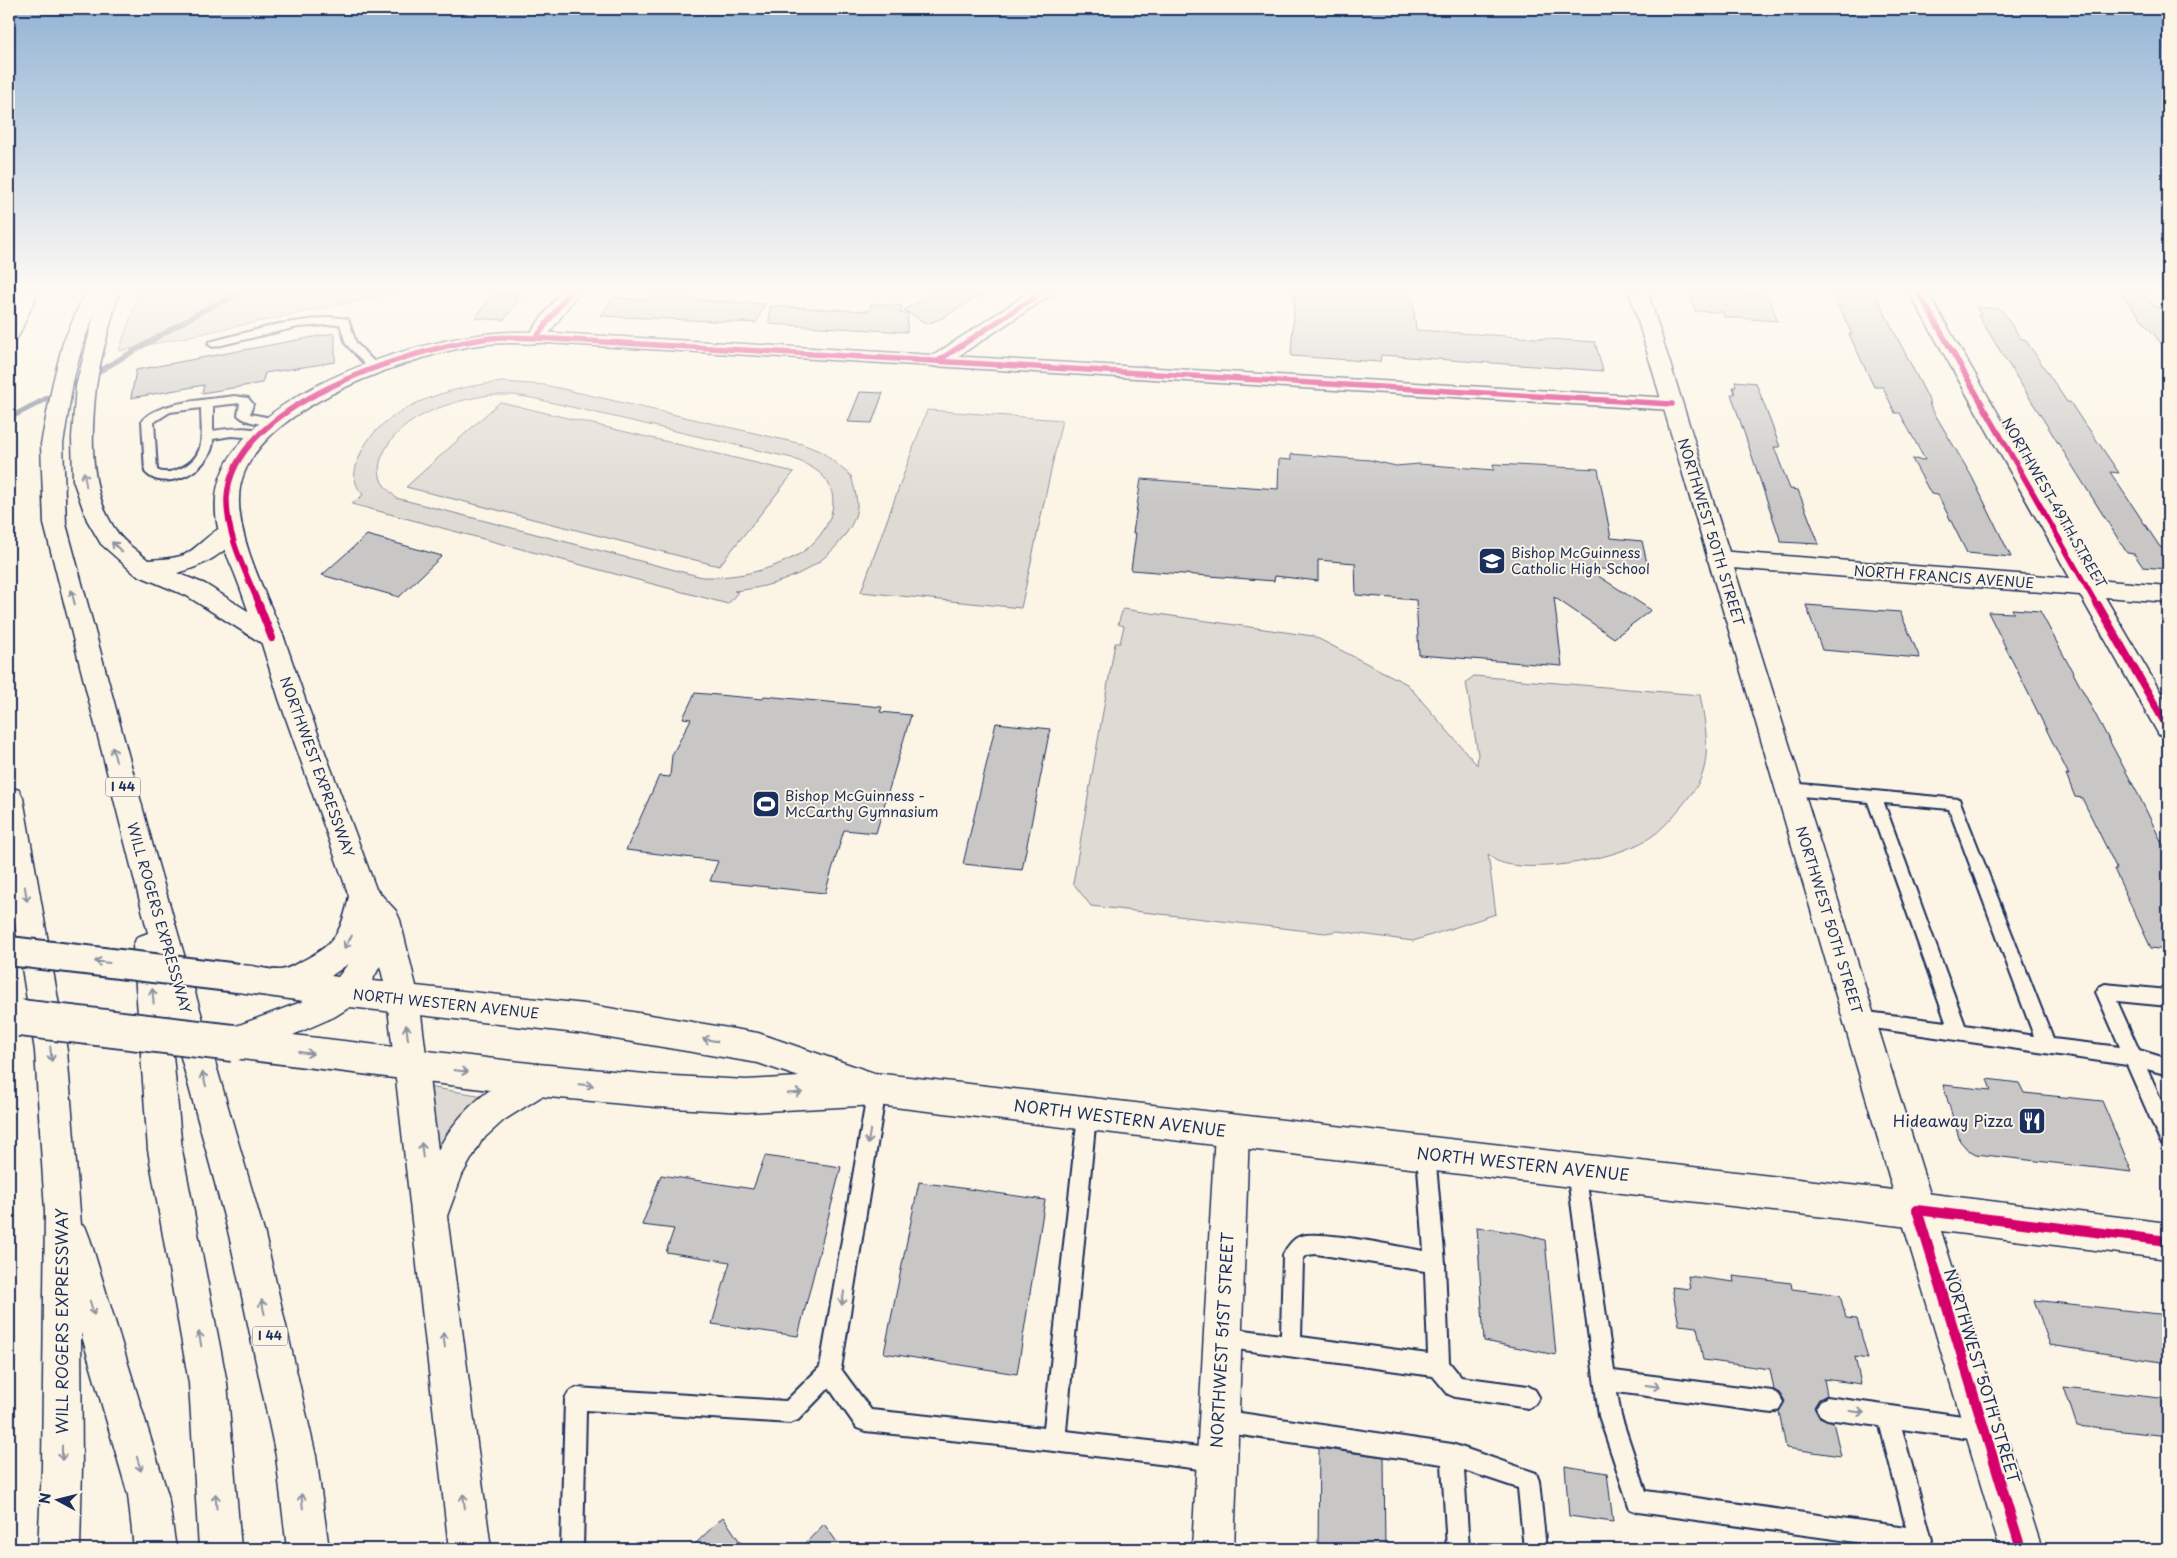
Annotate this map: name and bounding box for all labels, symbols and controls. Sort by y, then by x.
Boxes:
street label: NORTHWEST 49TH STREET [1997,413,2112,592]
street label: NORTHWEST 50TH STREET [1673,435,1750,629]
one-way arrow [80,472,90,488]
one-way arrow [111,541,123,553]
place label: Bishop McGuinness Catholic High School [1511,542,1650,579]
school or university icon: Bishop McGuinness Catholic High School [1477,546,1507,576]
street label: NORTH FRANCIS AVENUE [1853,560,2035,593]
one-way arrow [68,589,77,605]
street label: NORTHWEST EXPRESSWAY [275,674,360,860]
one-way arrow [109,746,118,762]
road number: I 44 [106,778,140,796]
place label: Bishop McGuinness - McCarthy Gymnasium [785,785,938,822]
sports icon: Bishop McGuinness - McCarthy Gymnasium [751,789,781,819]
street label: WILL ROGERS EXPRESSWAY [122,820,197,1016]
street label: NORTHWEST 50TH STREET [1791,823,1868,1017]
one-way arrow [21,885,31,901]
one-way arrow [343,934,353,948]
one-way arrow [95,957,111,967]
street label: NORTH WESTERN AVENUE [352,983,540,1024]
one-way arrow [148,989,157,1005]
one-way arrow [402,1024,412,1040]
one-way arrow [702,1035,718,1045]
one-way arrow [46,1046,56,1062]
one-way arrow [298,1048,314,1058]
one-way arrow [452,1066,468,1076]
one-way arrow [198,1072,208,1088]
one-way arrow [578,1080,594,1090]
one-way arrow [786,1089,802,1098]
street label: NORTH WESTERN AVENUE [1013,1092,1228,1142]
restaurant icon: Hideaway Pizza [2017,1106,2047,1136]
place label: Hideaway Pizza [1893,1108,2013,1132]
one-way arrow [863,1129,873,1145]
street label: NORTH WESTERN AVENUE [1416,1140,1631,1186]
one-way arrow [417,1143,427,1159]
street label: WILL ROGERS EXPRESSWAY [49,1208,73,1434]
street label: NORTHWEST 51ST STREET [1203,1231,1239,1448]
street label: NORTHWEST 50TH STREET [1939,1266,2027,1486]
one-way arrow [837,1289,847,1305]
one-way arrow [88,1300,98,1316]
one-way arrow [258,1300,267,1316]
road number: I 44 [252,1326,288,1345]
one-way arrow [194,1332,204,1348]
one-way arrow [439,1332,449,1348]
one-way arrow [1645,1381,1661,1391]
one-way arrow [1849,1408,1865,1418]
one-way arrow [57,1444,67,1460]
one-way arrow [134,1456,144,1472]
north arrow [32,1476,82,1526]
text: N [34,1492,56,1505]
one-way arrow [212,1493,221,1509]
one-way arrow [297,1493,307,1509]
one-way arrow [459,1493,469,1509]

